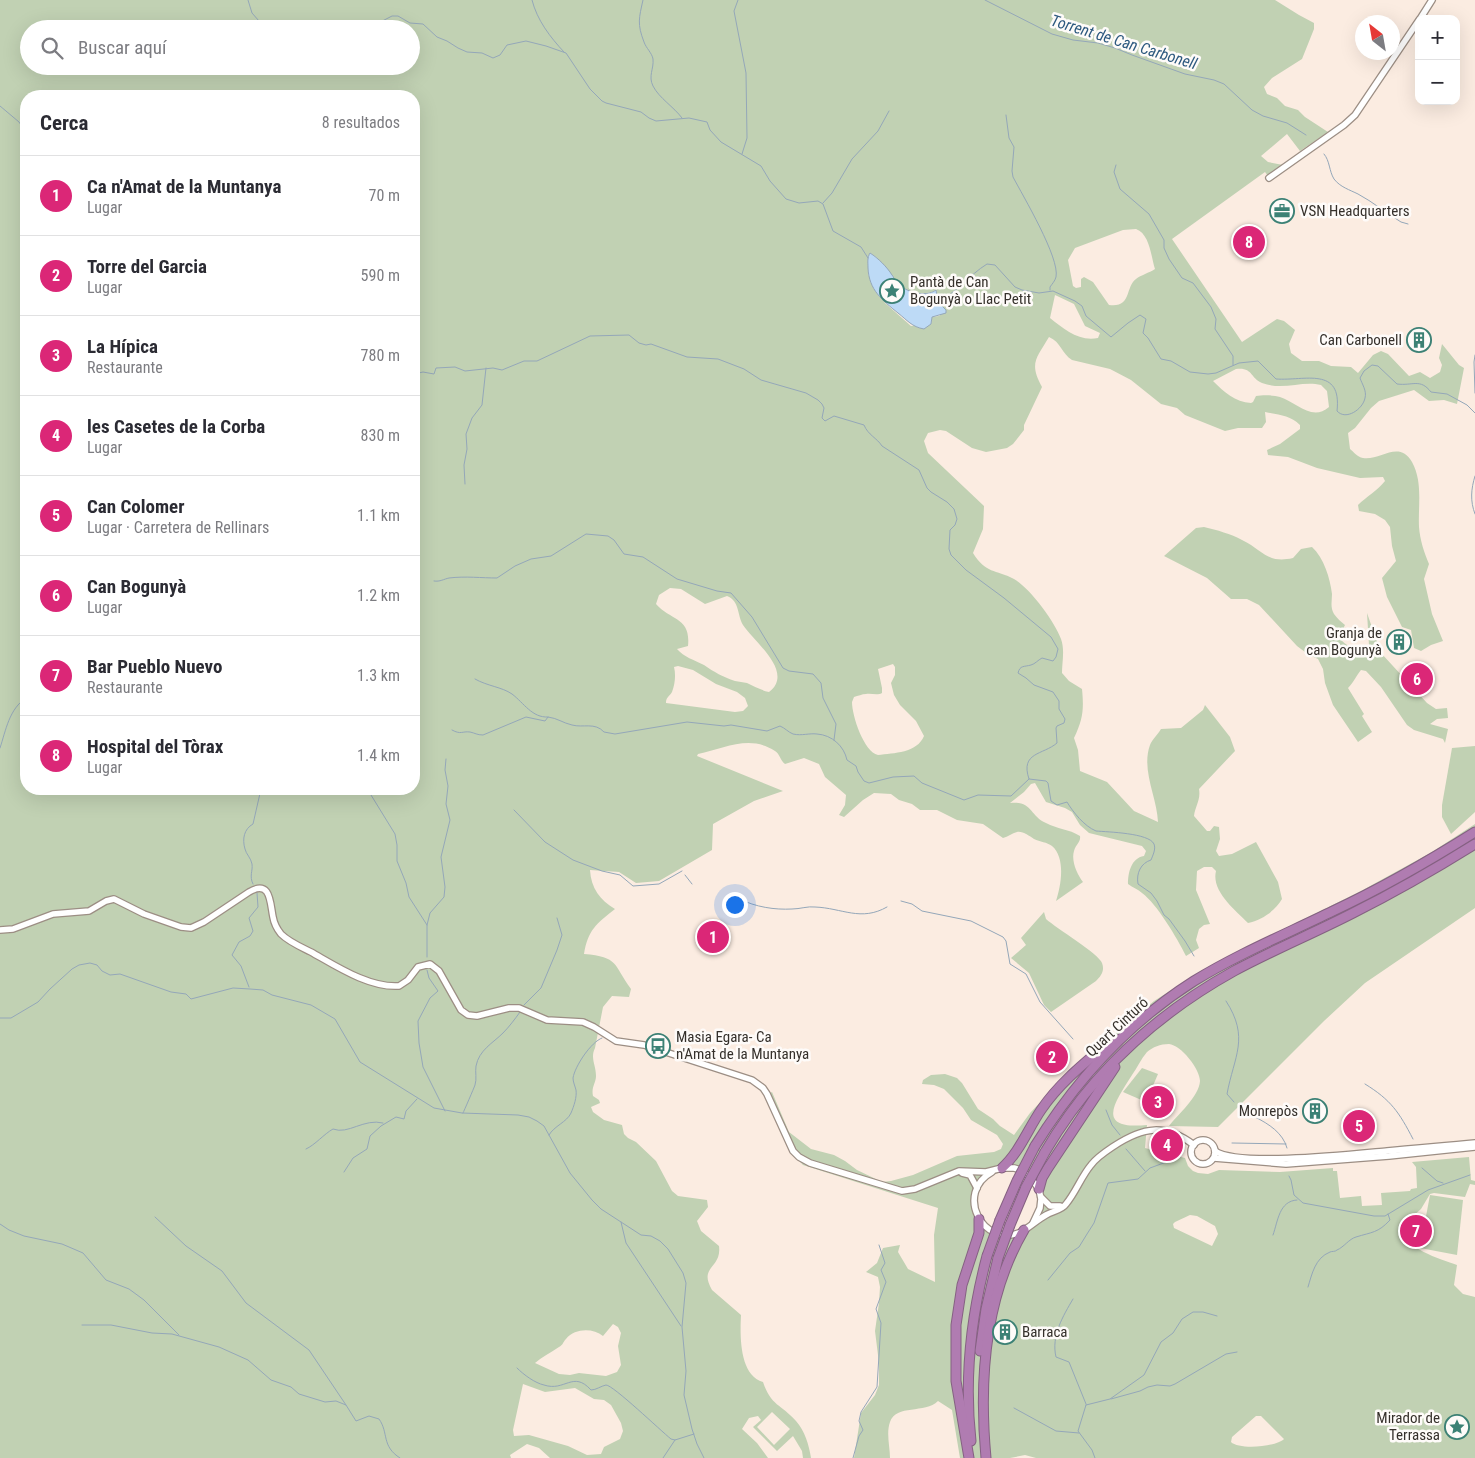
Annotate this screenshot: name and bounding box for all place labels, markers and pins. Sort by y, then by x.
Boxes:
office icon: VSN Headquarters [1269,198,1295,224]
place label: VSN Headquarters [1300,202,1410,220]
pin: 8 [1233,223,1265,261]
place label: Pantà de Can Bogunyà o Llac Petit [910,273,1031,308]
place icon: Pantà de Can Bogunyà o Llac Petit [879,278,905,304]
building icon: Can Carbonell [1406,327,1432,353]
place label: Can Carbonell [1319,331,1402,349]
place label: Granja de can Bogunyà [1306,624,1382,659]
building icon: Granja de can Bogunyà [1386,629,1412,655]
pin: 6 [1401,660,1433,698]
pin: 1 [697,918,729,956]
place label: Masia Egara- Ca n'Amat de la Muntanya [676,1028,809,1063]
bus stop icon: Masia Egara- Ca n'Amat de la Muntanya [645,1033,671,1059]
pin: 2 [1036,1038,1068,1076]
pin: 3 [1142,1083,1174,1121]
building icon: Monrepòs [1302,1098,1328,1124]
place label: Monrepòs [1239,1102,1298,1120]
pin: 5 [1343,1107,1375,1145]
pin: 4 [1151,1126,1183,1164]
pin: 7 [1400,1212,1432,1250]
building icon: Barraca [992,1319,1018,1345]
place label: Barraca [1022,1323,1068,1341]
place label: Mirador de Terrassa [1376,1409,1440,1444]
place icon: Mirador de Terrassa [1444,1414,1470,1440]

